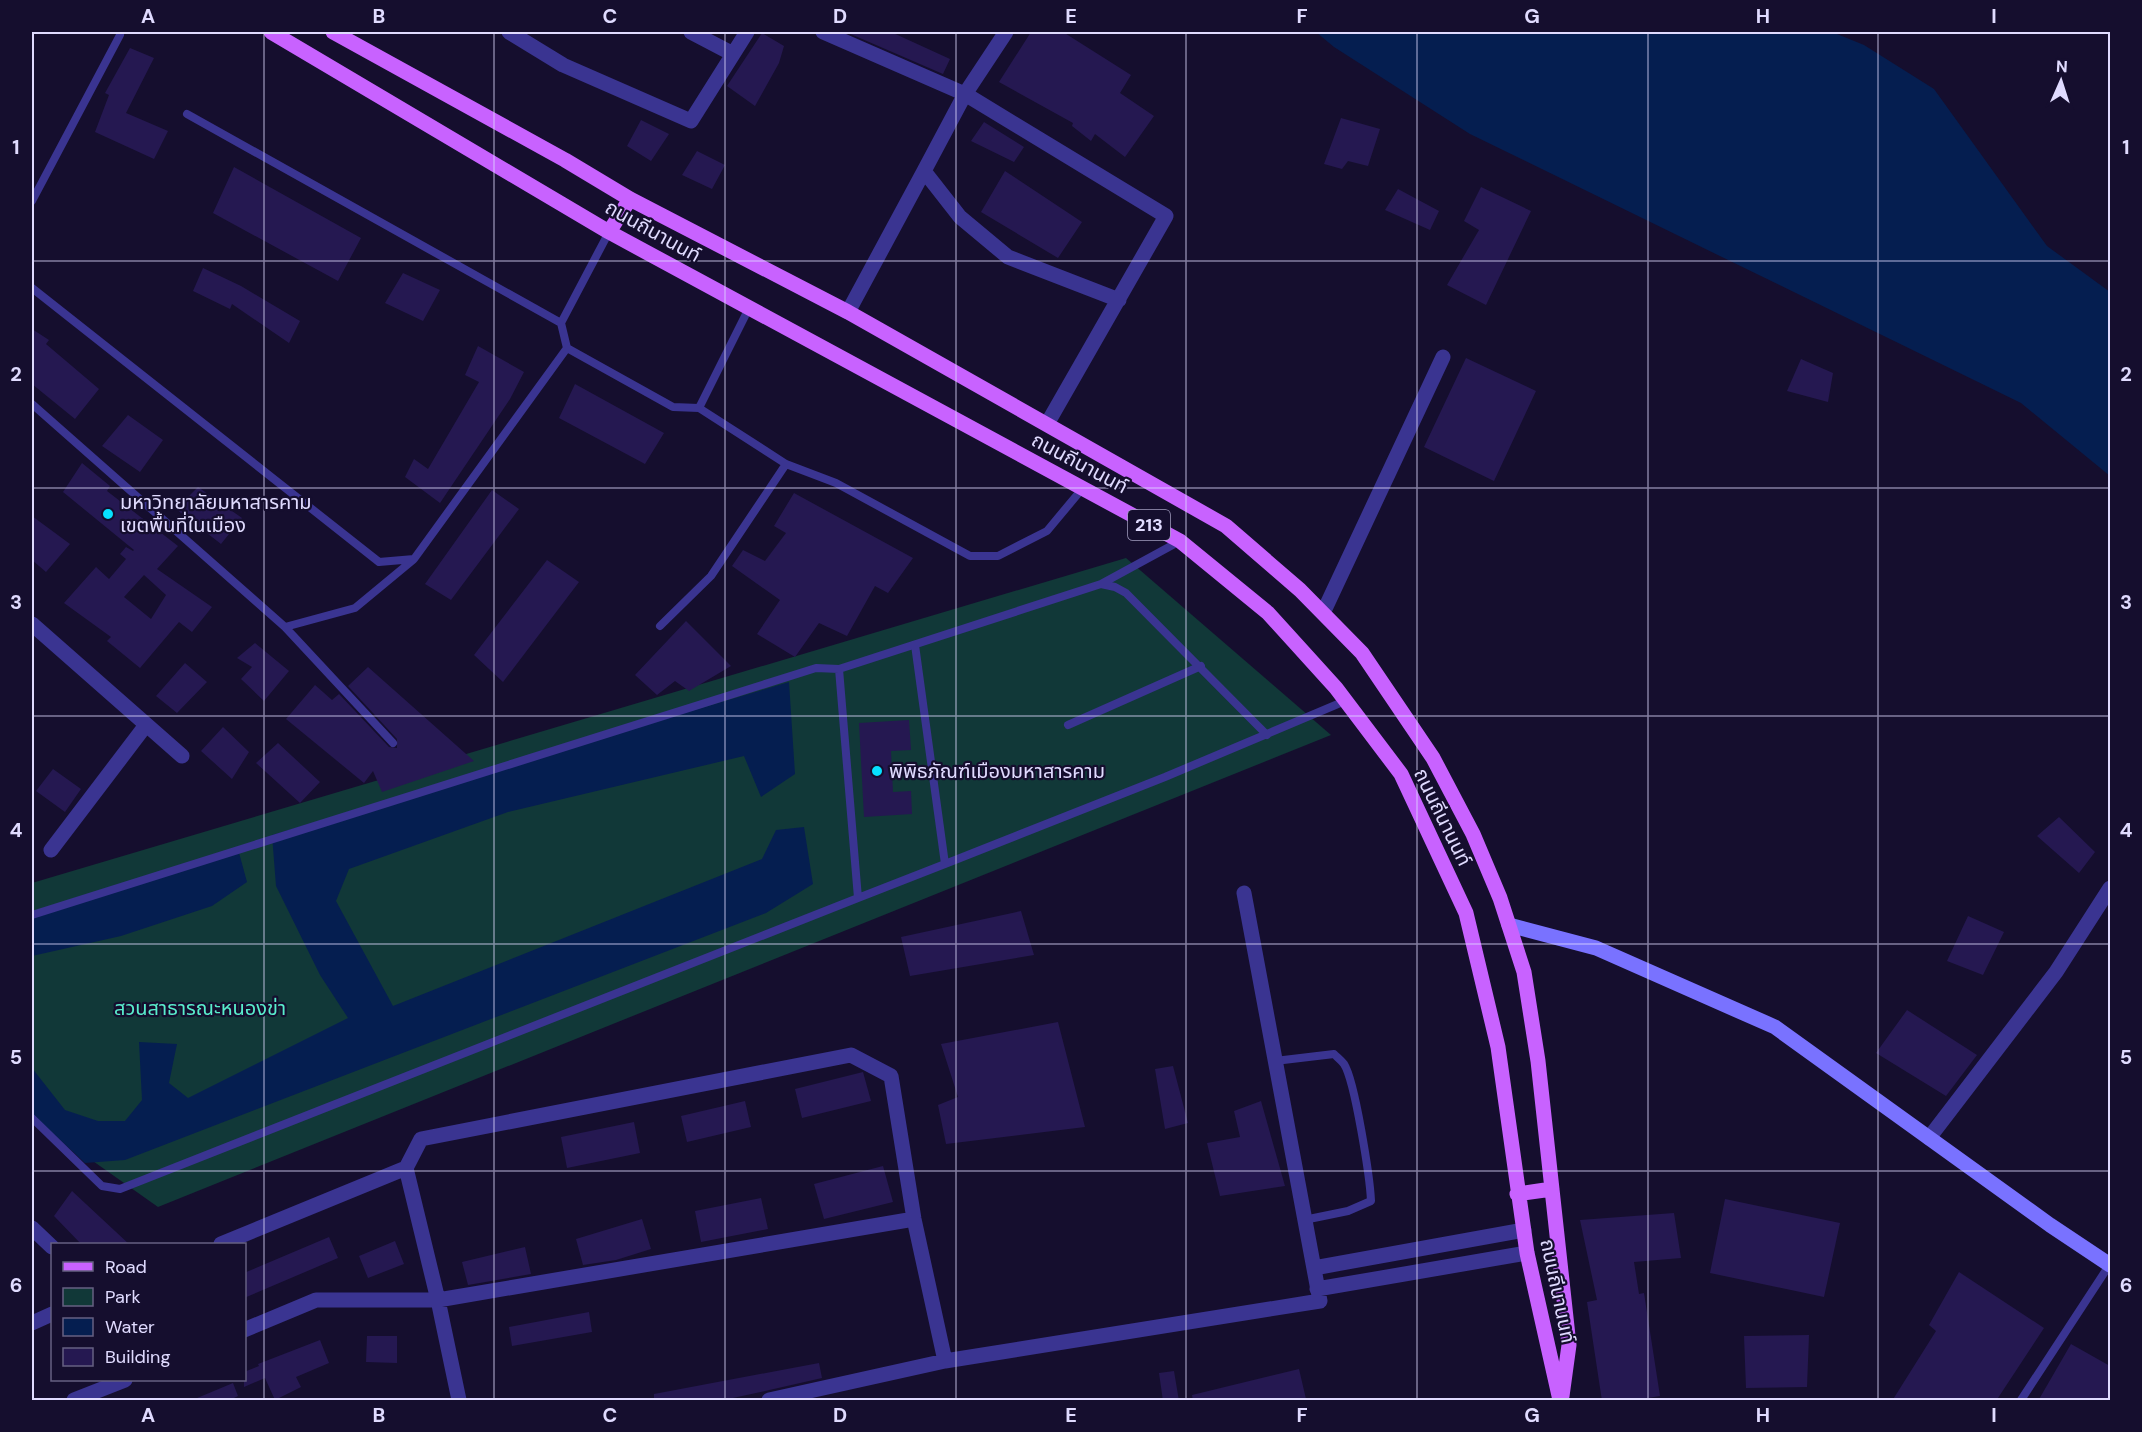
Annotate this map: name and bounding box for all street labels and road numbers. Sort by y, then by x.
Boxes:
street label: ถนนถีนานนท์ [600,194,706,268]
street label: ถนนถีนานนท์ [1027,427,1133,499]
road number: 213 [1128,510,1170,540]
street label: ถนนถีนานนท์ [1408,764,1478,870]
street label: ถนนถีนานนท์ [1534,1237,1582,1345]

